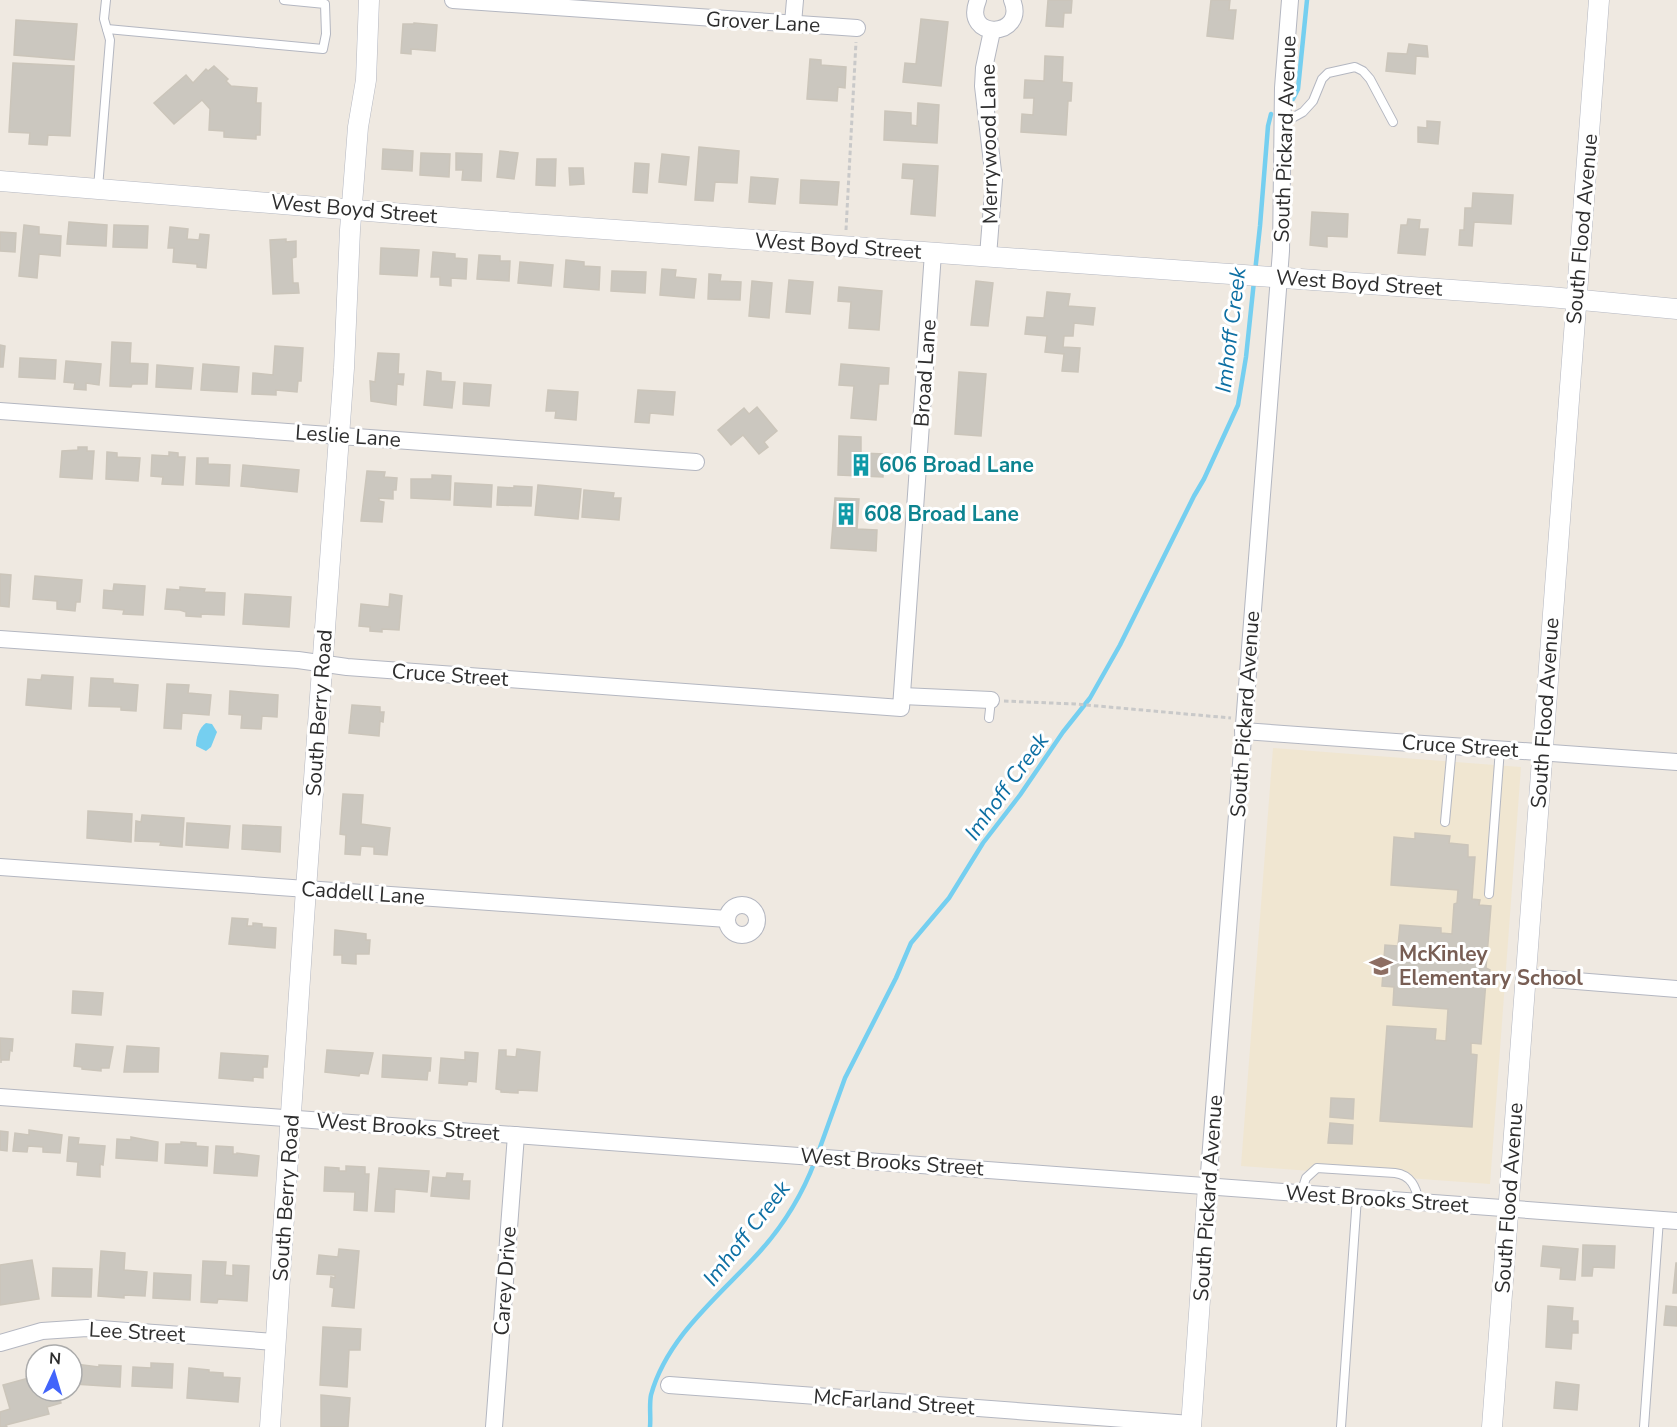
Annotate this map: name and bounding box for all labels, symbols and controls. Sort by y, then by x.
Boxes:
street label: Grover Lane [705,5,821,39]
street label: South Pickard Avenue [1267,35,1303,243]
street label: Merrywood Lane [974,64,1004,224]
street label: South Flood Avenue [1560,133,1604,325]
street label: West Boyd Street [270,188,439,230]
street label: West Boyd Street [754,226,923,266]
street label: West Boyd Street [1275,263,1444,303]
water label: Imhoff Creek [1208,265,1254,394]
street label: Broad Lane [907,318,943,428]
street label: Leslie Lane [294,418,402,454]
place label: 606 Broad Lane [879,451,1034,479]
building icon: 606 Broad Lane [848,452,874,478]
place label: 608 Broad Lane [864,500,1019,528]
building icon: 608 Broad Lane [833,501,859,527]
street label: South Pickard Avenue [1224,610,1266,818]
street label: South Flood Avenue [1524,617,1566,809]
street label: South Berry Road [299,629,339,797]
street label: Cruce Street [391,657,510,693]
water label: Imhoff Creek [958,726,1057,846]
street label: Cruce Street [1401,728,1520,764]
street label: Caddell Lane [300,875,426,911]
place label: McKinley Elementary School [1399,940,1583,992]
school or university icon: McKinley Elementary School [1368,953,1394,979]
street label: South Pickard Avenue [1187,1094,1229,1302]
street label: South Flood Avenue [1488,1102,1530,1294]
street label: West Brooks Street [315,1107,501,1147]
street label: South Berry Road [266,1114,306,1282]
street label: West Brooks Street [799,1142,985,1182]
water label: Imhoff Creek [696,1174,798,1293]
street label: West Brooks Street [1284,1179,1470,1219]
street label: Carey Drive [487,1225,523,1337]
street label: Lee Street [88,1315,186,1349]
north arrow [24,1343,84,1403]
text: N [48,1348,62,1370]
street label: McFarland Street [812,1382,976,1422]

